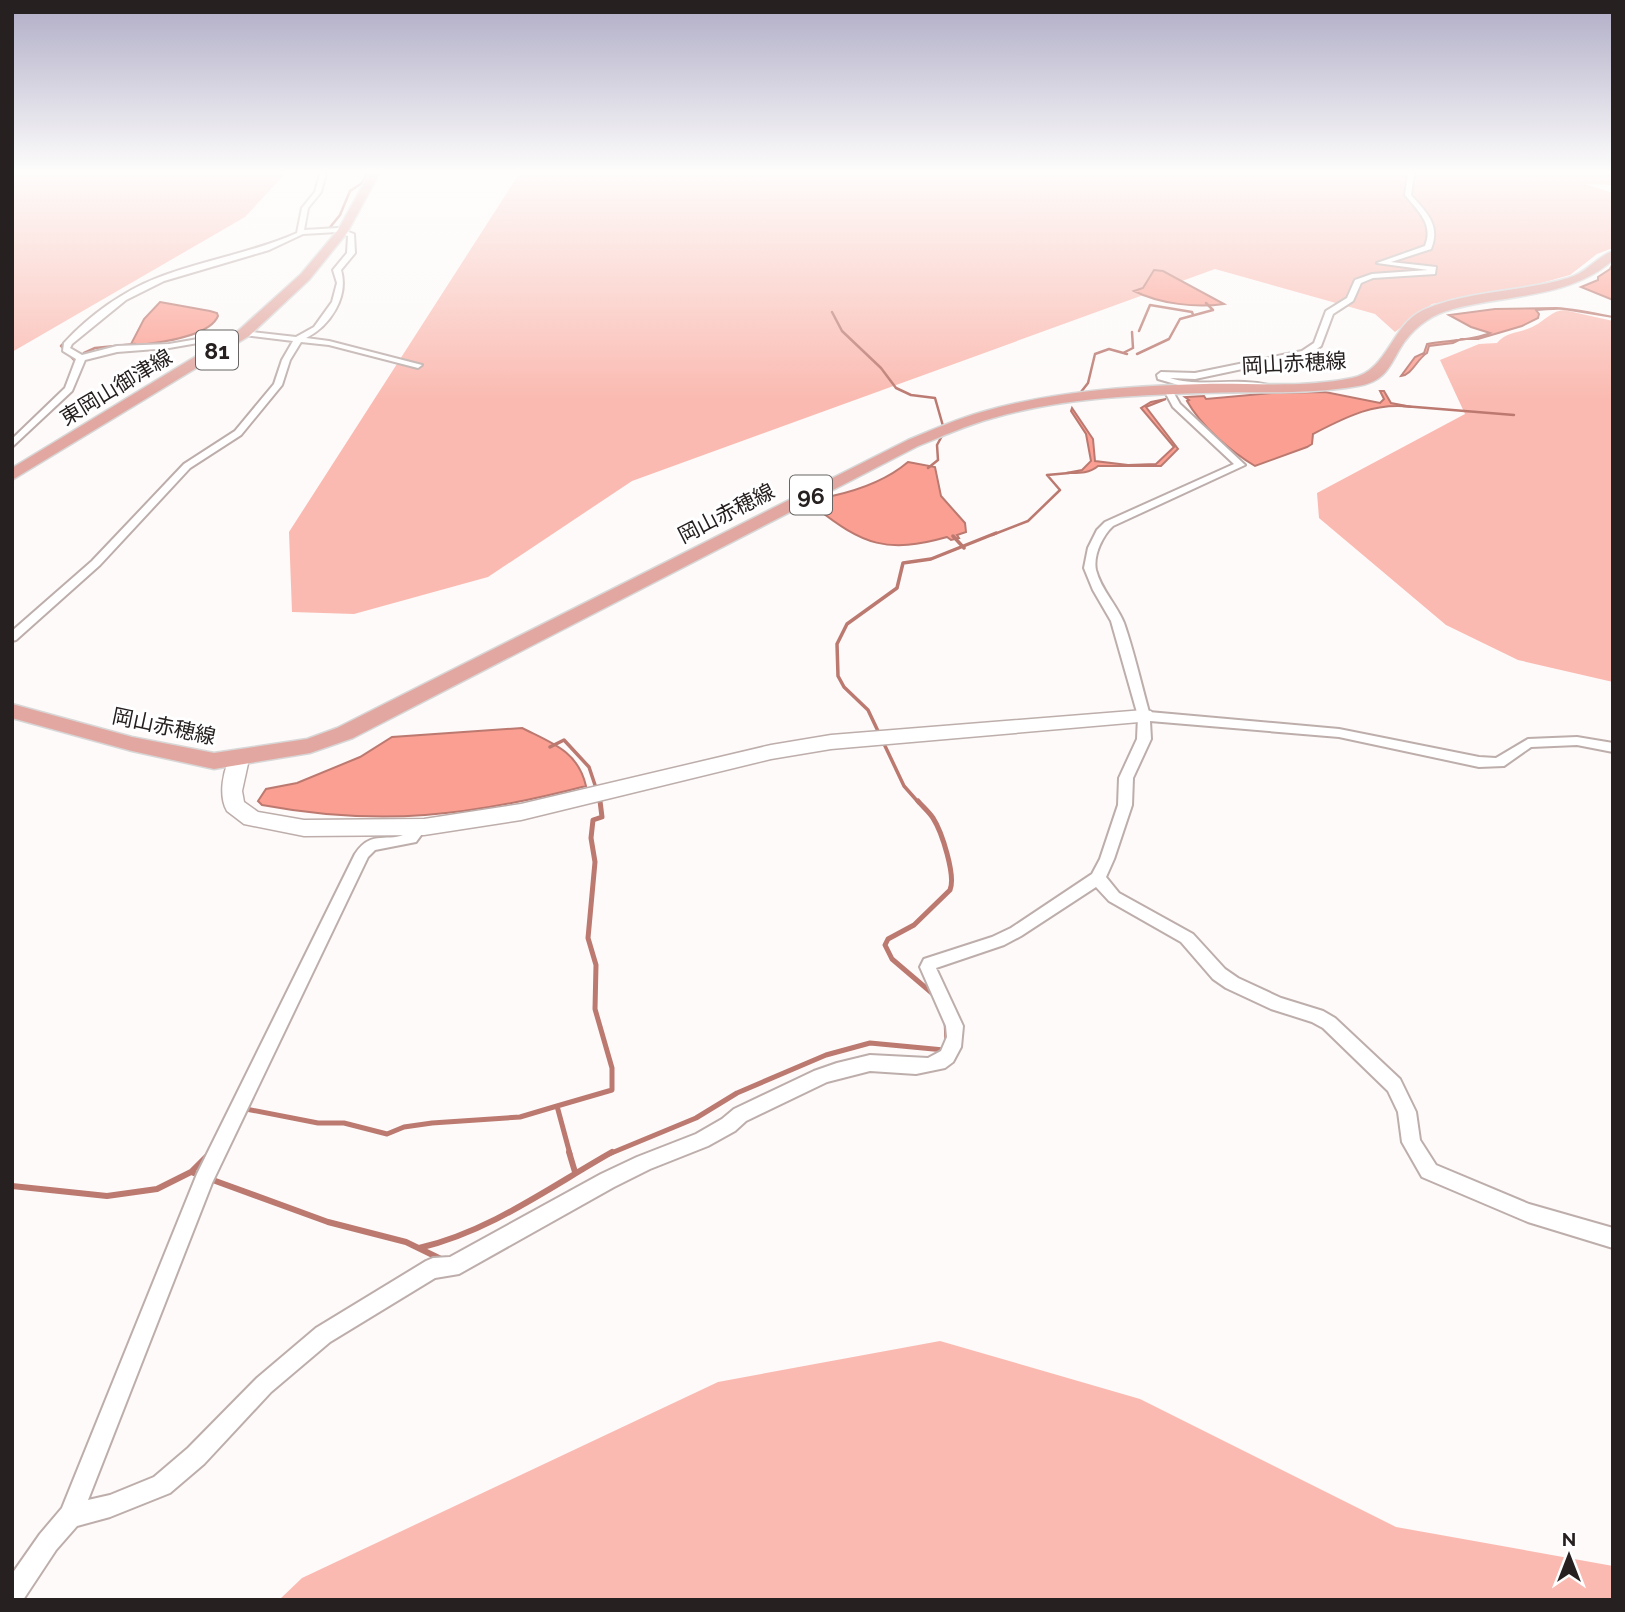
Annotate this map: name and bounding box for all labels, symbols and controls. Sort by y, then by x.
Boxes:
road number: 81 [196,330,238,370]
street label: 東岡山御津線 [56,344,176,430]
street label: 岡山赤穂線 [1241,348,1347,378]
road number: 96 [790,475,832,514]
street label: 岡山赤穂線 [674,478,778,548]
street label: 岡山赤穂線 [110,703,218,749]
north arrow [1534,1521,1604,1591]
text: N [1562,1528,1576,1550]

